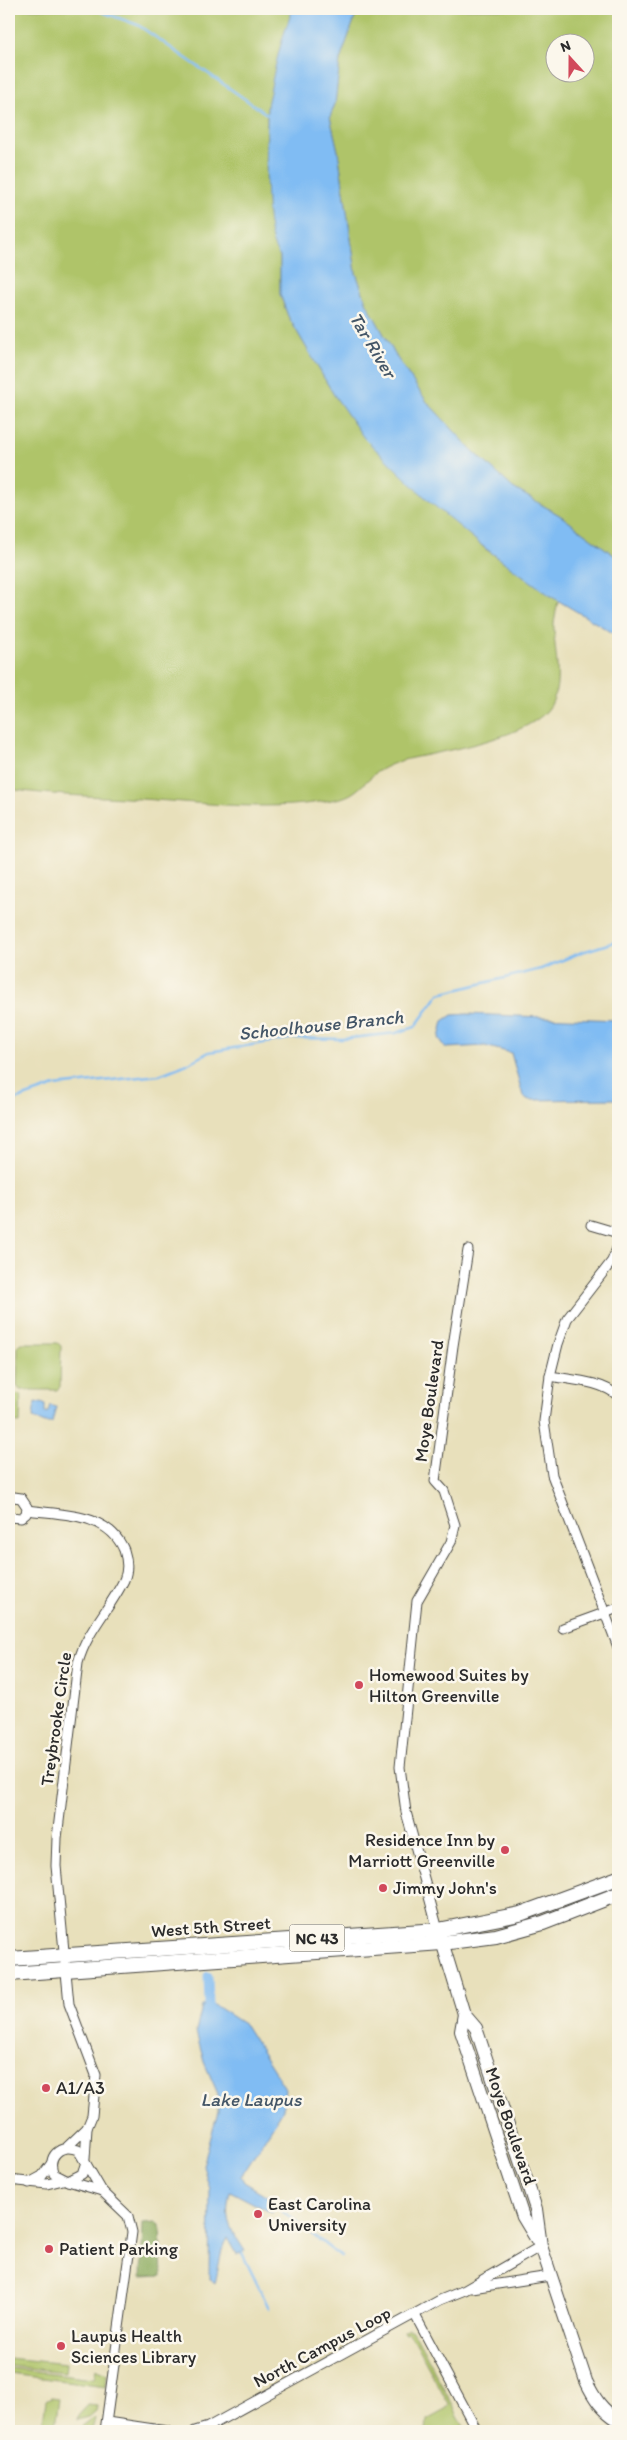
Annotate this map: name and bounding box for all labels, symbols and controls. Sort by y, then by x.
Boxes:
north arrow [544,32,594,82]
text: N [558,37,573,56]
water label: Tar River [344,308,403,384]
water label: Schoolhouse Branch [238,1005,405,1045]
street label: Moye Boulevard [410,1338,449,1463]
street label: Treybrooke Circle [36,1651,76,1787]
place label: Homewood Suites by Hilton Greenville [369,1664,529,1707]
marker: Homewood Suites by Hilton Greenville [353,1679,365,1691]
place label: Residence Inn by Marriott Greenville [348,1829,496,1872]
marker: Residence Inn by Marriott Greenville [499,1844,511,1856]
place label: Jimmy John's [393,1877,497,1899]
marker: Jimmy John's [377,1882,389,1894]
street label: West 5th Street [150,1912,272,1942]
road number: NC 43 [290,1925,344,1952]
street label: Moye Boulevard [481,2064,542,2188]
place label: A1/A3 [56,2077,105,2099]
marker: A1/A3 [40,2082,52,2094]
water label: Lake Laupus [201,2088,302,2111]
place label: East Carolina University [268,2193,371,2236]
marker: East Carolina University [252,2208,264,2220]
place label: Patient Parking [59,2238,179,2260]
marker: Patient Parking [43,2243,55,2255]
street label: North Campus Loop [250,2302,394,2392]
place label: Laupus Health Sciences Library [71,2325,197,2368]
marker: Laupus Health Sciences Library [55,2340,67,2352]

